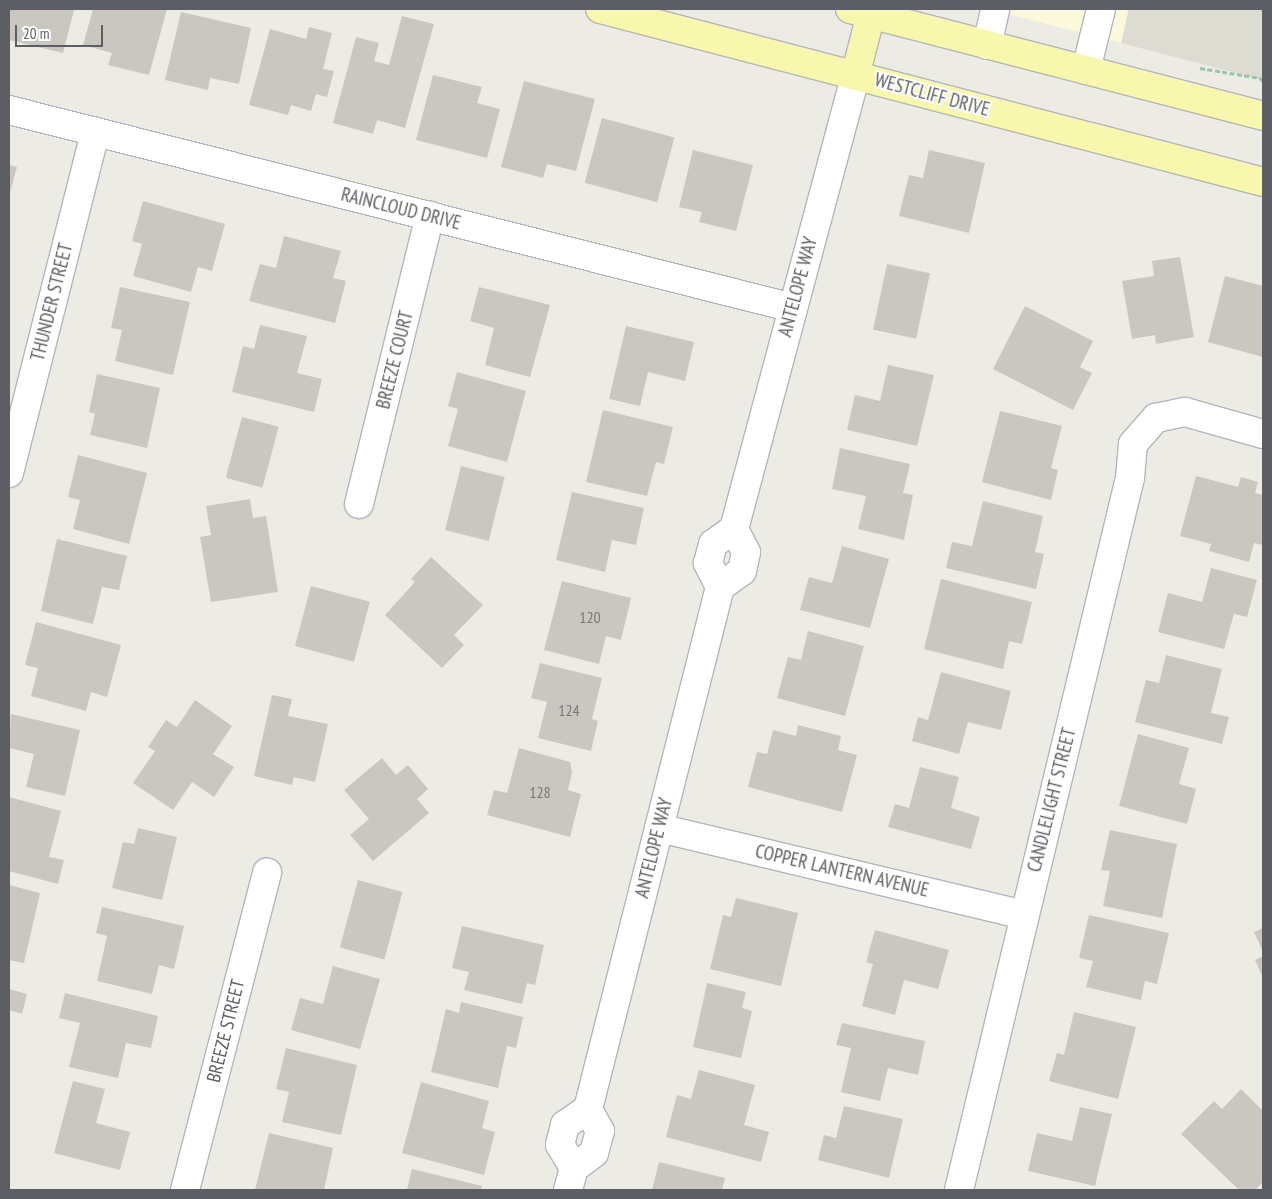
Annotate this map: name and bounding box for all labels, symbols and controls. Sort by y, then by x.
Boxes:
scale bar [18,15,105,47]
text: 20 m [23,24,49,43]
street label: WESTCLIFF DRIVE [872,69,992,121]
street label: RAINCLOUD DRIVE [339,183,463,235]
street label: ANTELOPE WAY [774,234,822,340]
street label: THUNDER STREET [26,241,78,363]
street label: BREEZE COURT [372,309,418,411]
house number: 120 [579,607,601,627]
house number: 124 [558,700,580,720]
street label: CANDLELIGHT STREET [1023,725,1081,875]
house number: 128 [529,782,551,802]
street label: ANTELOPE WAY [631,795,677,901]
street label: COPPER LANTERN AVENUE [753,840,931,902]
street label: BREEZE STREET [202,977,250,1085]

